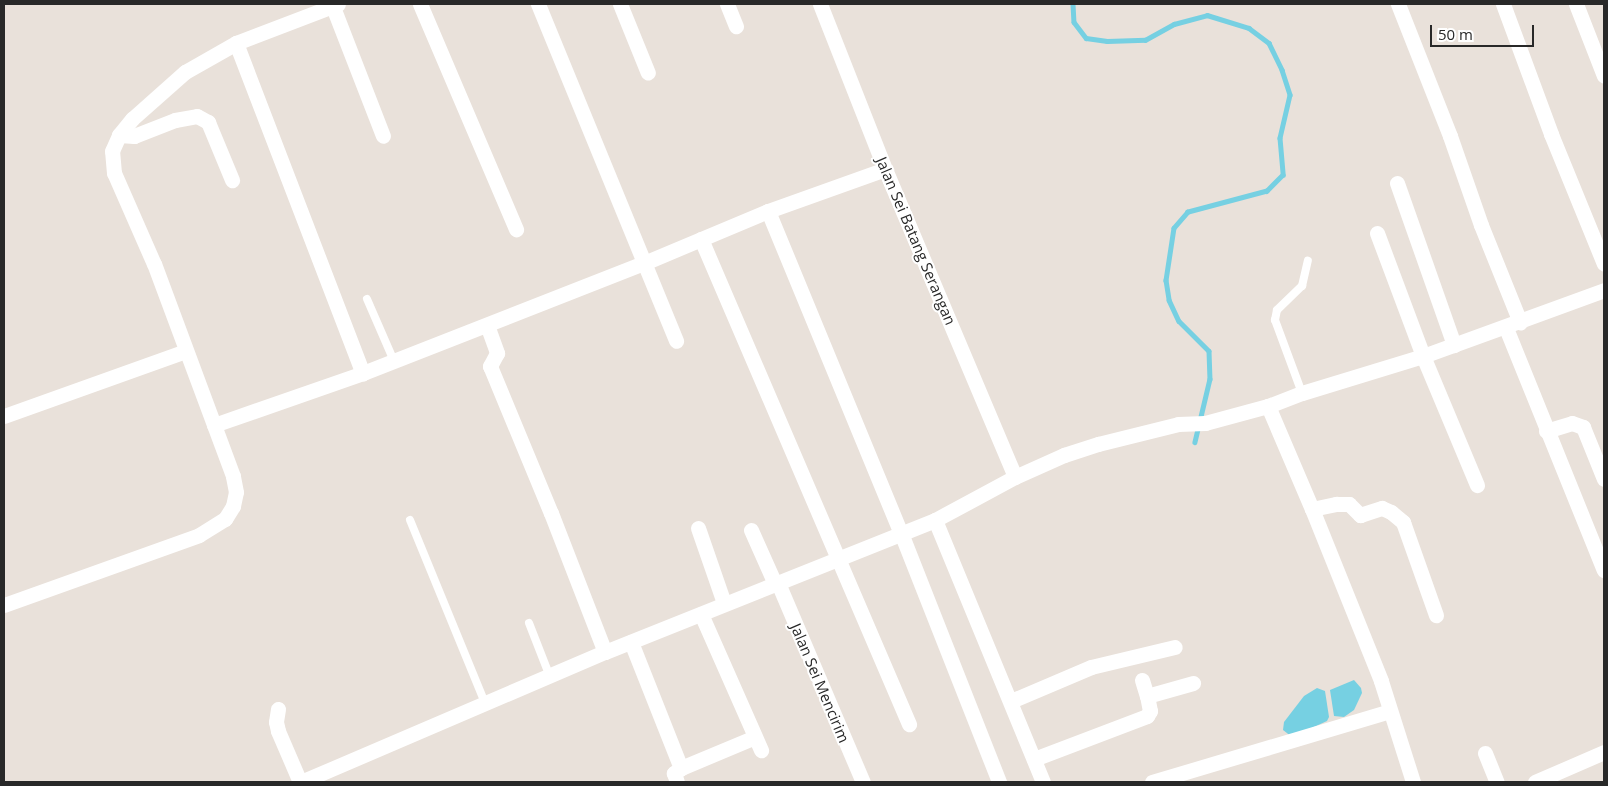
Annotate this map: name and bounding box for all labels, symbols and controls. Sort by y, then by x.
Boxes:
scale bar [1433,15,1537,47]
text: 50 m [1438,24,1473,44]
street label: Jalan Sei Batang Serangan [872,154,960,328]
street label: Jalan Sei Mencirim [787,621,853,745]

